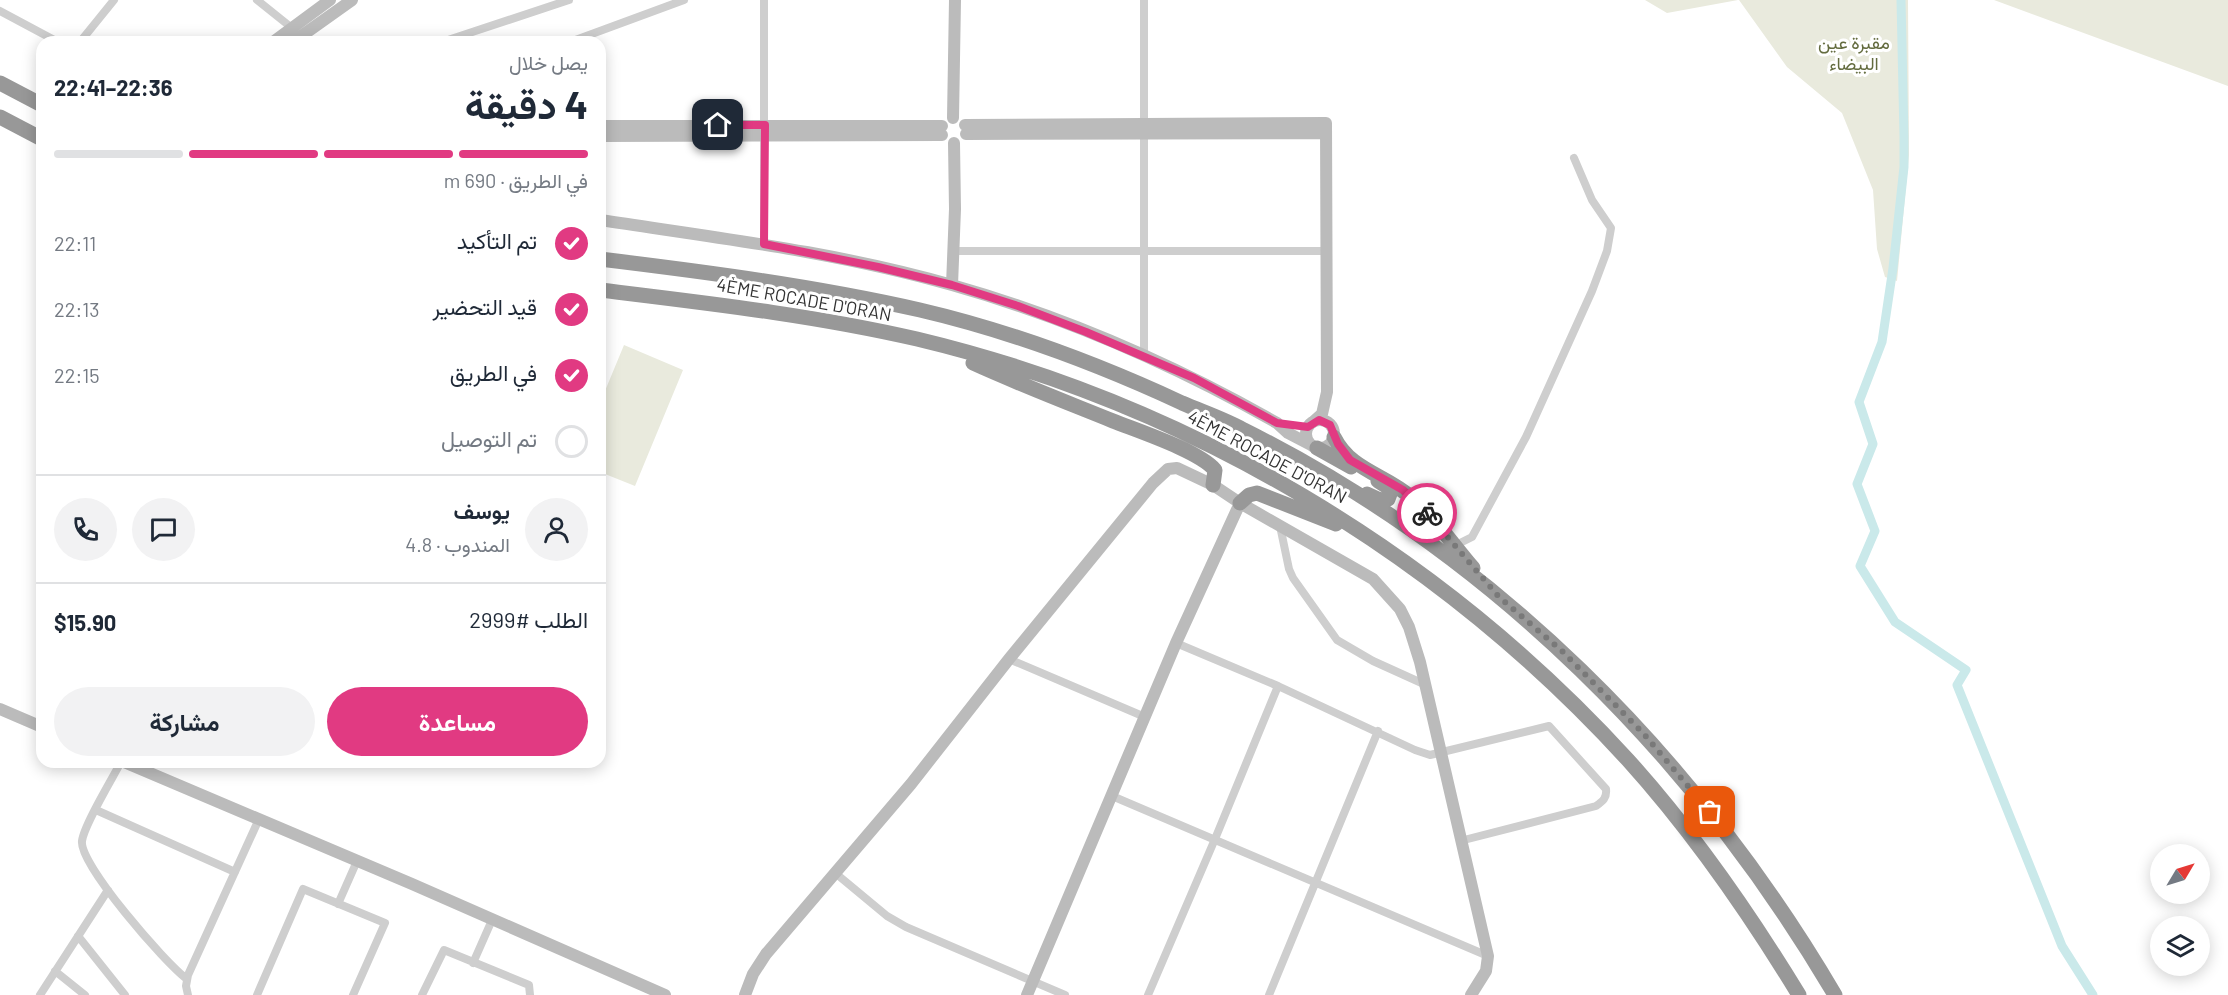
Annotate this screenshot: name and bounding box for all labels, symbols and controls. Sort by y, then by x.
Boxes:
park label: مقبرة عين البيضاء [1818,31,1890,74]
text: يصل خلال [509,50,588,74]
text: 22:36–22:41 [54,74,172,100]
text: 4 دقيقة [465,80,588,127]
pin [692,99,743,150]
icon: home [701,108,734,141]
text: في الطريق · 690 m [444,168,588,192]
text: تم التأكيد [457,227,537,253]
icon: check [555,227,588,260]
text: 22:11 [54,231,96,255]
street label: 4ÈME ROCADE D'ORAN [715,273,893,325]
text: قيد التحضير [432,293,537,319]
icon: check [555,293,588,326]
text: 22:13 [54,297,100,321]
text: في الطريق [450,359,537,385]
icon: check [555,359,588,392]
text: 22:15 [54,363,100,387]
street label: 4ÈME ROCADE D'ORAN [1184,405,1351,507]
text: تم التوصيل [441,425,537,451]
courier [1397,483,1457,543]
text: يوسف [454,497,510,523]
icon: bike [1411,497,1444,530]
button: phone [54,498,117,561]
button: chat [132,498,195,561]
button: person [525,498,588,561]
text: المندوب · 4.8 [405,532,510,556]
text: الطلب #2999 [469,606,588,632]
text: $15.90 [54,609,116,635]
button: مشاركة [54,687,315,756]
button: مساعدة [327,687,588,756]
pin [1684,786,1735,837]
icon: bag [1693,795,1726,828]
north arrow [2150,844,2210,904]
map controls [2150,844,2210,976]
button: layers [2150,916,2210,976]

